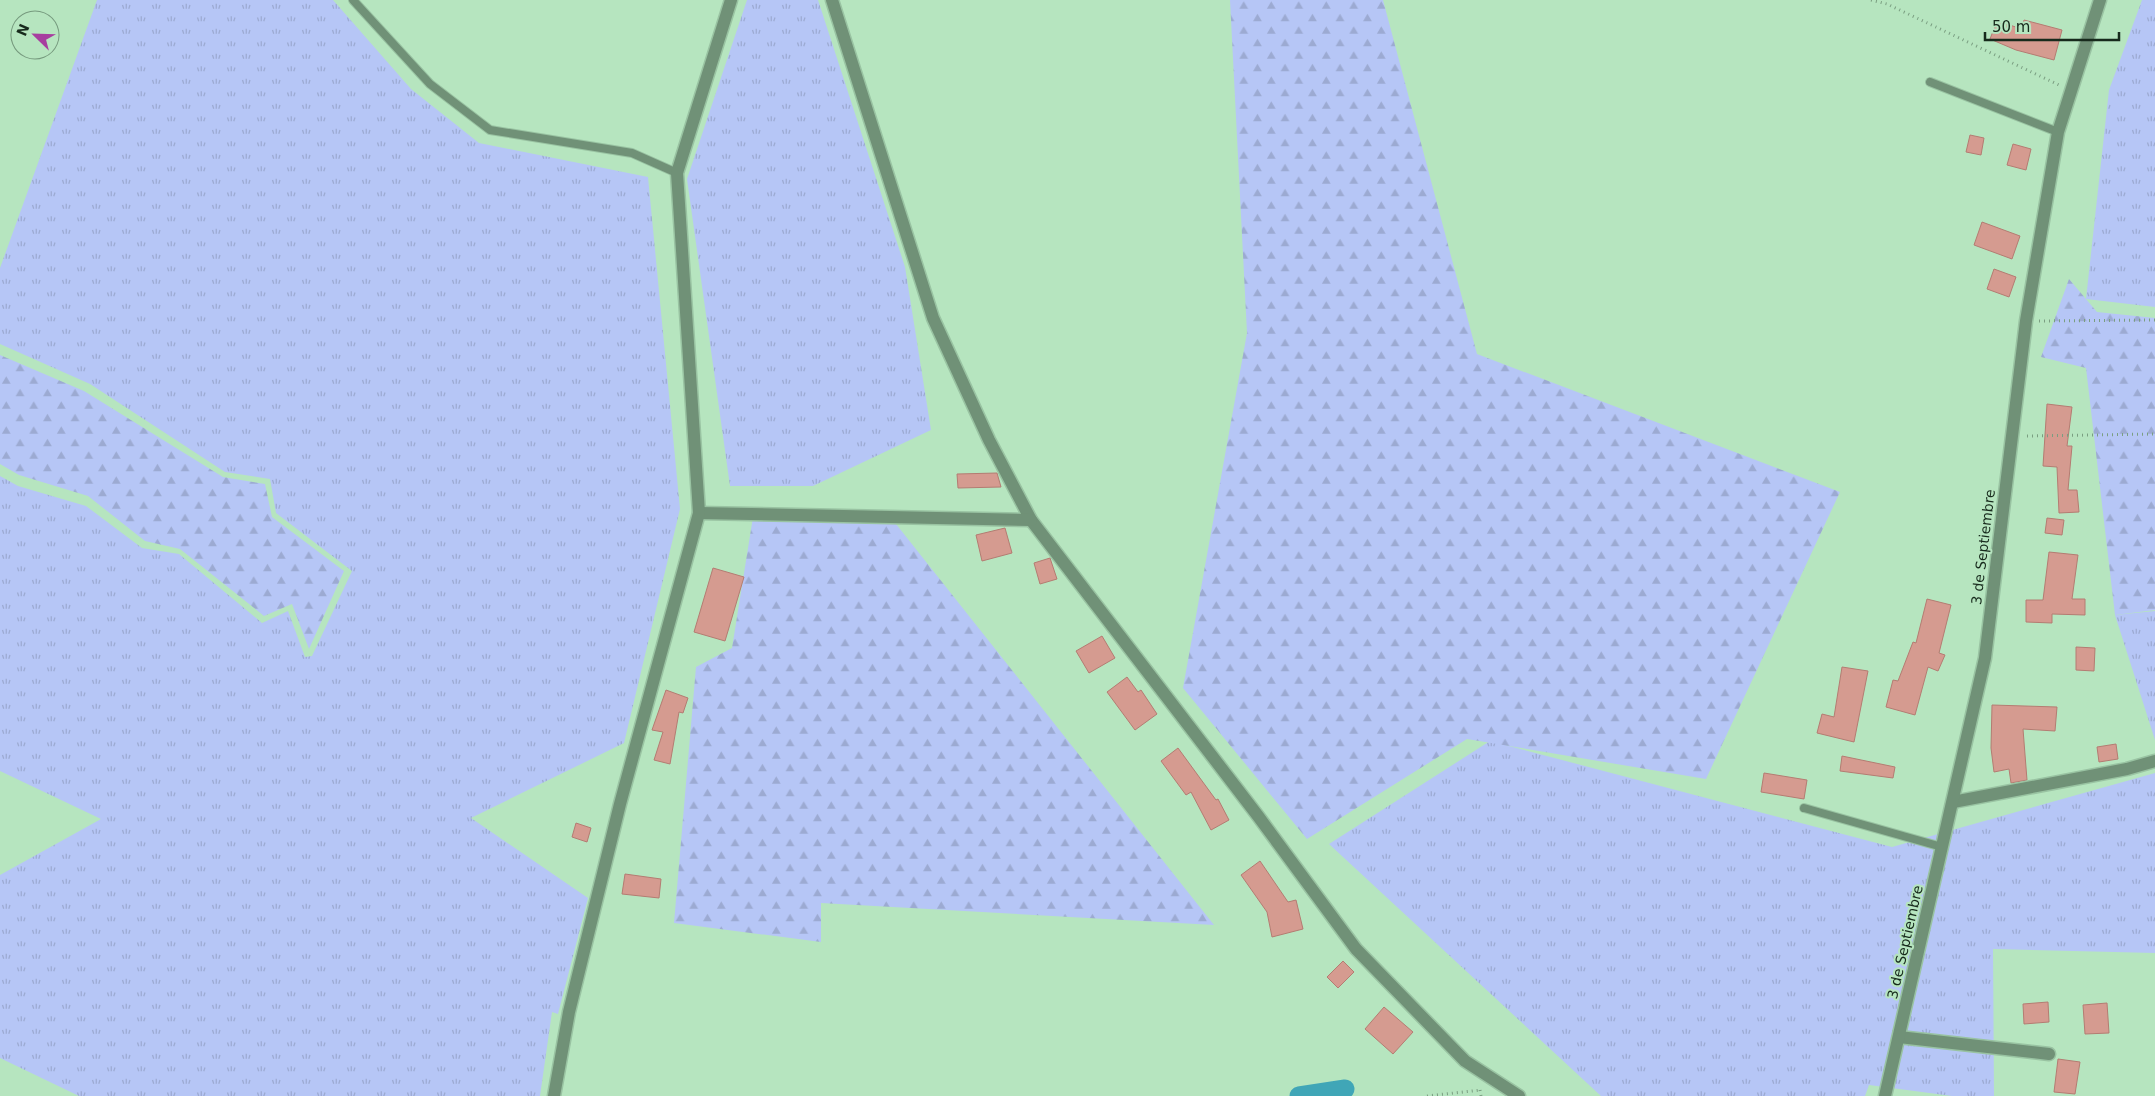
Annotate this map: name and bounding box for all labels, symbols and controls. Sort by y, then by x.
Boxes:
north arrow [10,10,60,60]
scale bar [1985,10,2119,42]
text: 50 m [1992,18,2030,36]
text: N [13,21,33,38]
street label: 3 de Septiembre [1968,488,1998,606]
street label: 3 de Septiembre [1884,884,1926,1000]

